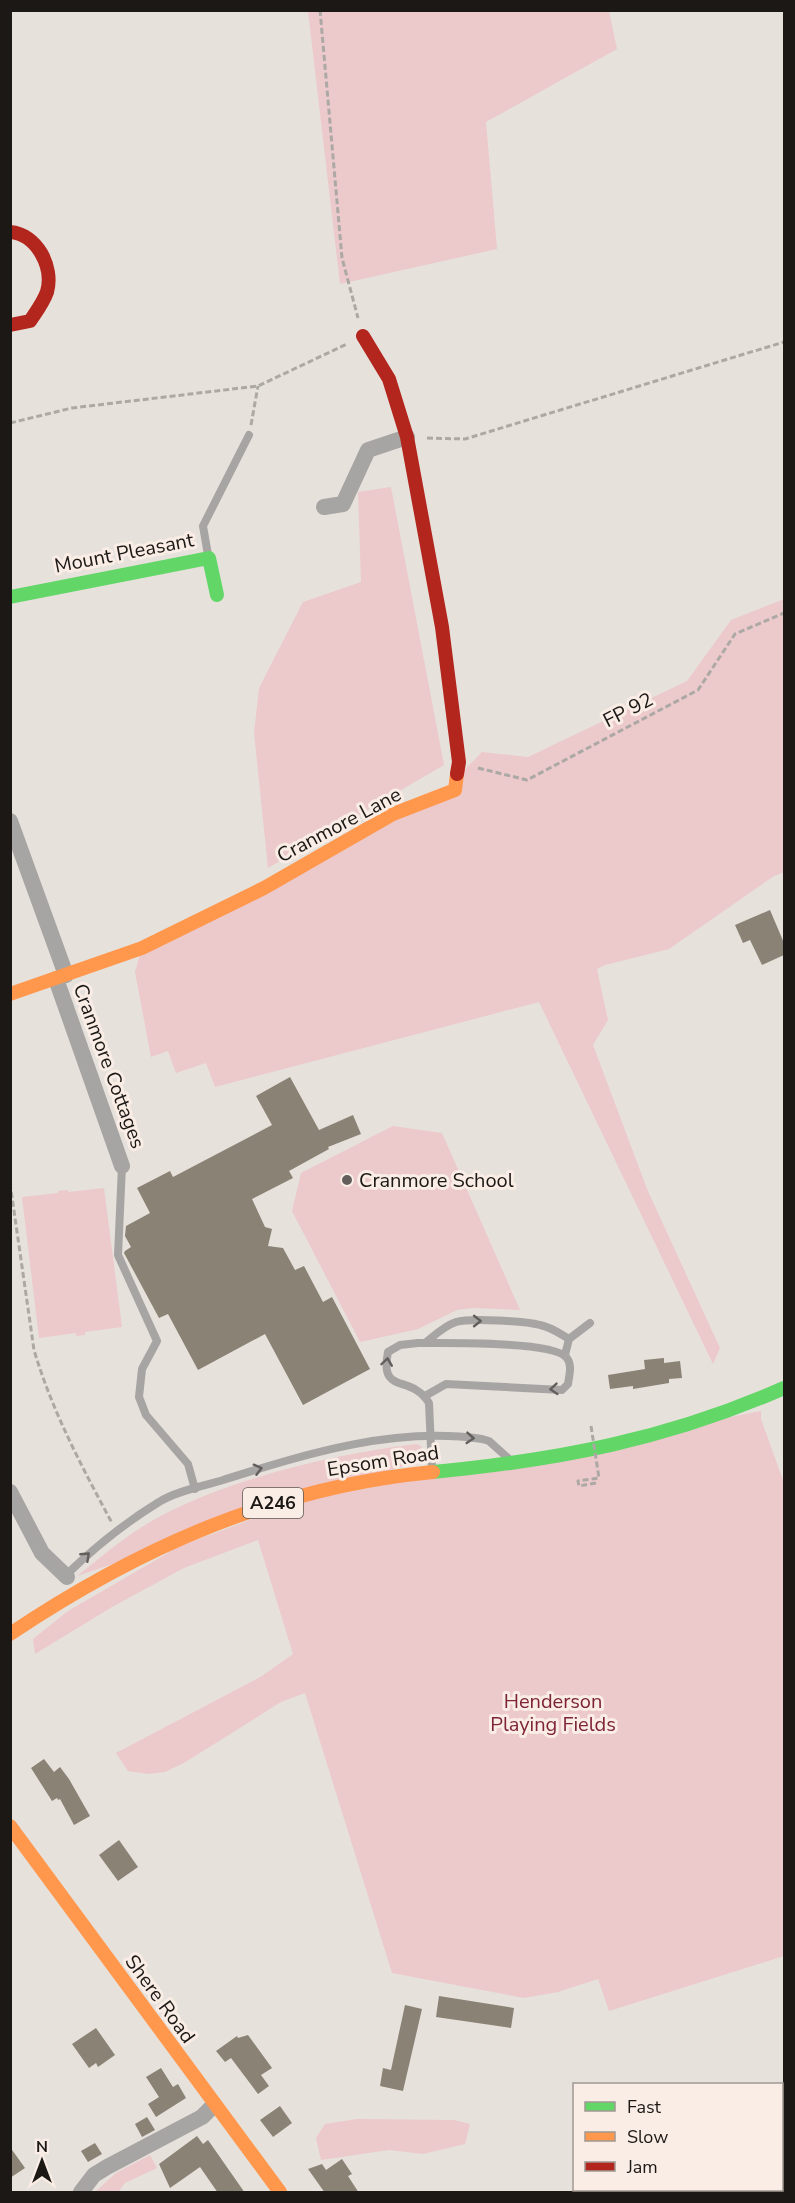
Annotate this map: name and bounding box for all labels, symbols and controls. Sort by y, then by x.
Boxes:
street label: Mount Pleasant [52,526,197,580]
street label: FP 92 [598,686,658,734]
street label: Cranmore Lane [272,781,406,869]
street label: Cranmore Cottages [67,980,151,1152]
place label: Cranmore School [359,1167,514,1194]
marker: Cranmore School [340,1173,354,1187]
one-way arrow [472,1315,481,1327]
one-way arrow [381,1357,393,1367]
one-way arrow [549,1382,559,1395]
one-way arrow [465,1431,474,1444]
street label: Epsom Road [325,1439,441,1483]
one-way arrow [252,1464,263,1476]
road number: A246 [243,1488,303,1518]
one-way arrow [79,1552,90,1563]
park label: Henderson Playing Fields [490,1688,616,1738]
street label: Shere Road [119,1949,201,2049]
legend [573,2083,783,2191]
text: Fast [627,2095,662,2119]
text: Slow [627,2125,668,2149]
north arrow [12,2131,72,2191]
text: N [36,2136,48,2158]
text: Jam [626,2155,658,2179]

